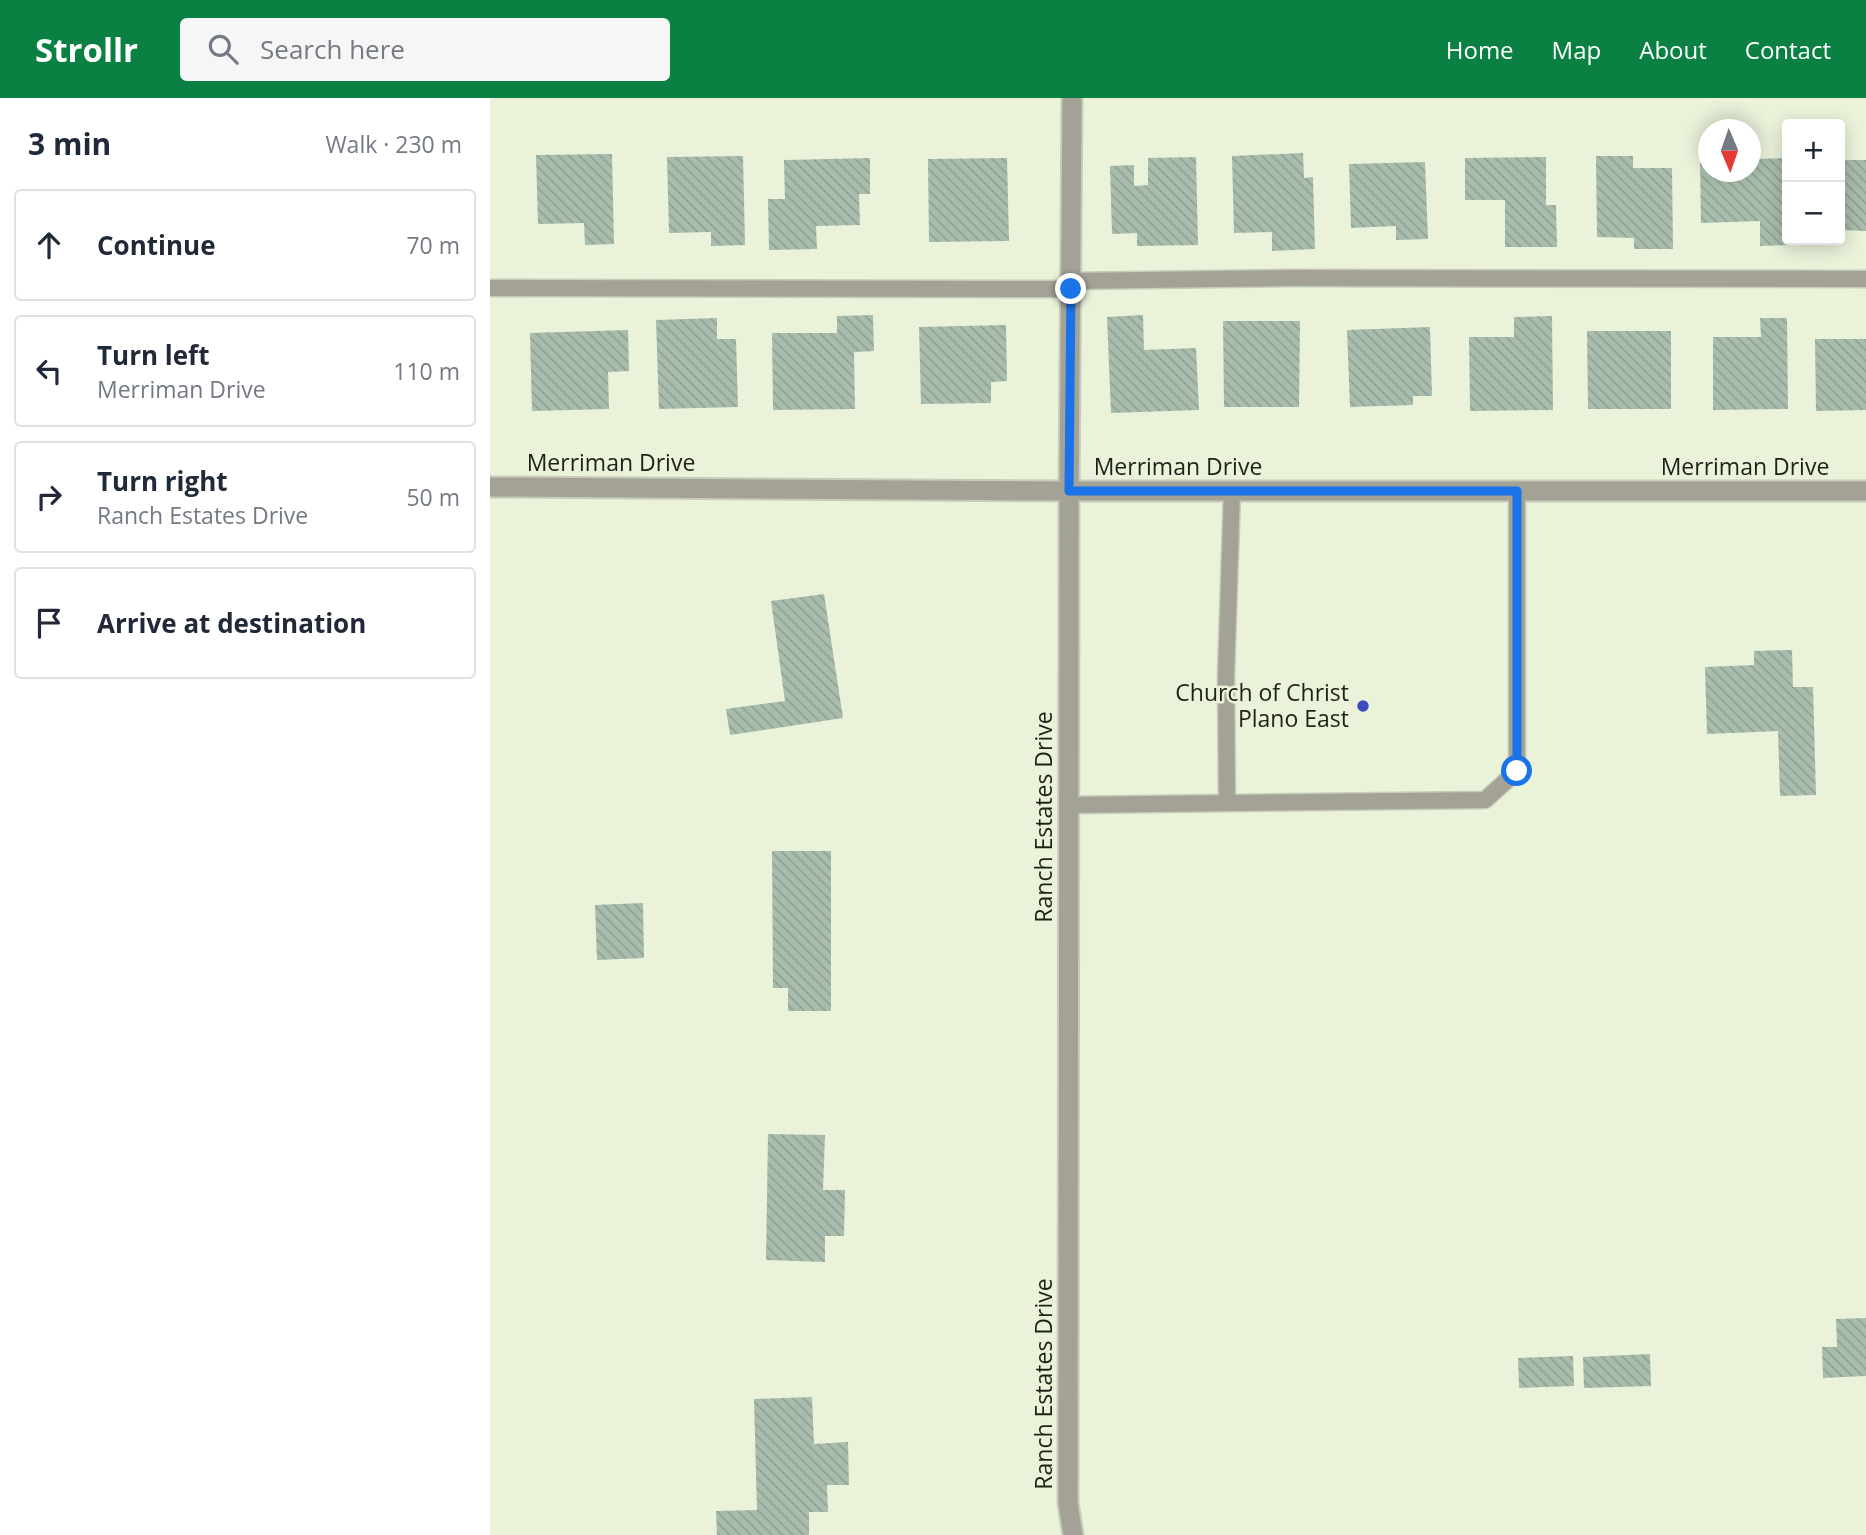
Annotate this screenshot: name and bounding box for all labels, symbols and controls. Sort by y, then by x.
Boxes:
search box [180,18,670,81]
text: Strollr [35,27,138,72]
icon: search [204,30,242,68]
text: Search here [260,31,405,67]
text: Home [1446,33,1514,66]
text: Map [1552,33,1601,66]
text: About [1639,33,1707,66]
text: Contact [1745,33,1831,66]
north arrow [1698,119,1761,182]
map controls [1782,119,1845,245]
button: + [1782,119,1845,182]
text: 3 min [28,123,111,164]
text: Walk · 230 m [325,128,462,160]
button: − [1782,182,1845,245]
icon: ahead [30,226,68,264]
text: Continue [97,227,216,263]
text: 70 m [406,229,460,261]
route end [1055,273,1086,304]
text: Turn left [97,337,209,373]
icon: left [30,352,68,390]
text: 110 m [393,355,460,387]
text: Merriman Drive [97,373,266,405]
street label: Merriman Drive [527,446,695,478]
street label: Merriman Drive [1094,450,1262,482]
street label: Merriman Drive [1661,450,1829,482]
text: Turn right [97,463,228,499]
icon: right [30,478,68,516]
text: 50 m [406,481,460,513]
text: Ranch Estates Drive [97,499,308,531]
icon: arrive [30,604,68,642]
text: Arrive at destination [97,605,366,641]
place label: Church of Christ Plano East [1175,676,1349,734]
marker: Church of Christ Plano East [1355,698,1371,714]
street label: Ranch Estates Drive [1027,711,1059,923]
route start [1501,755,1532,786]
street label: Ranch Estates Drive [1027,1278,1059,1490]

